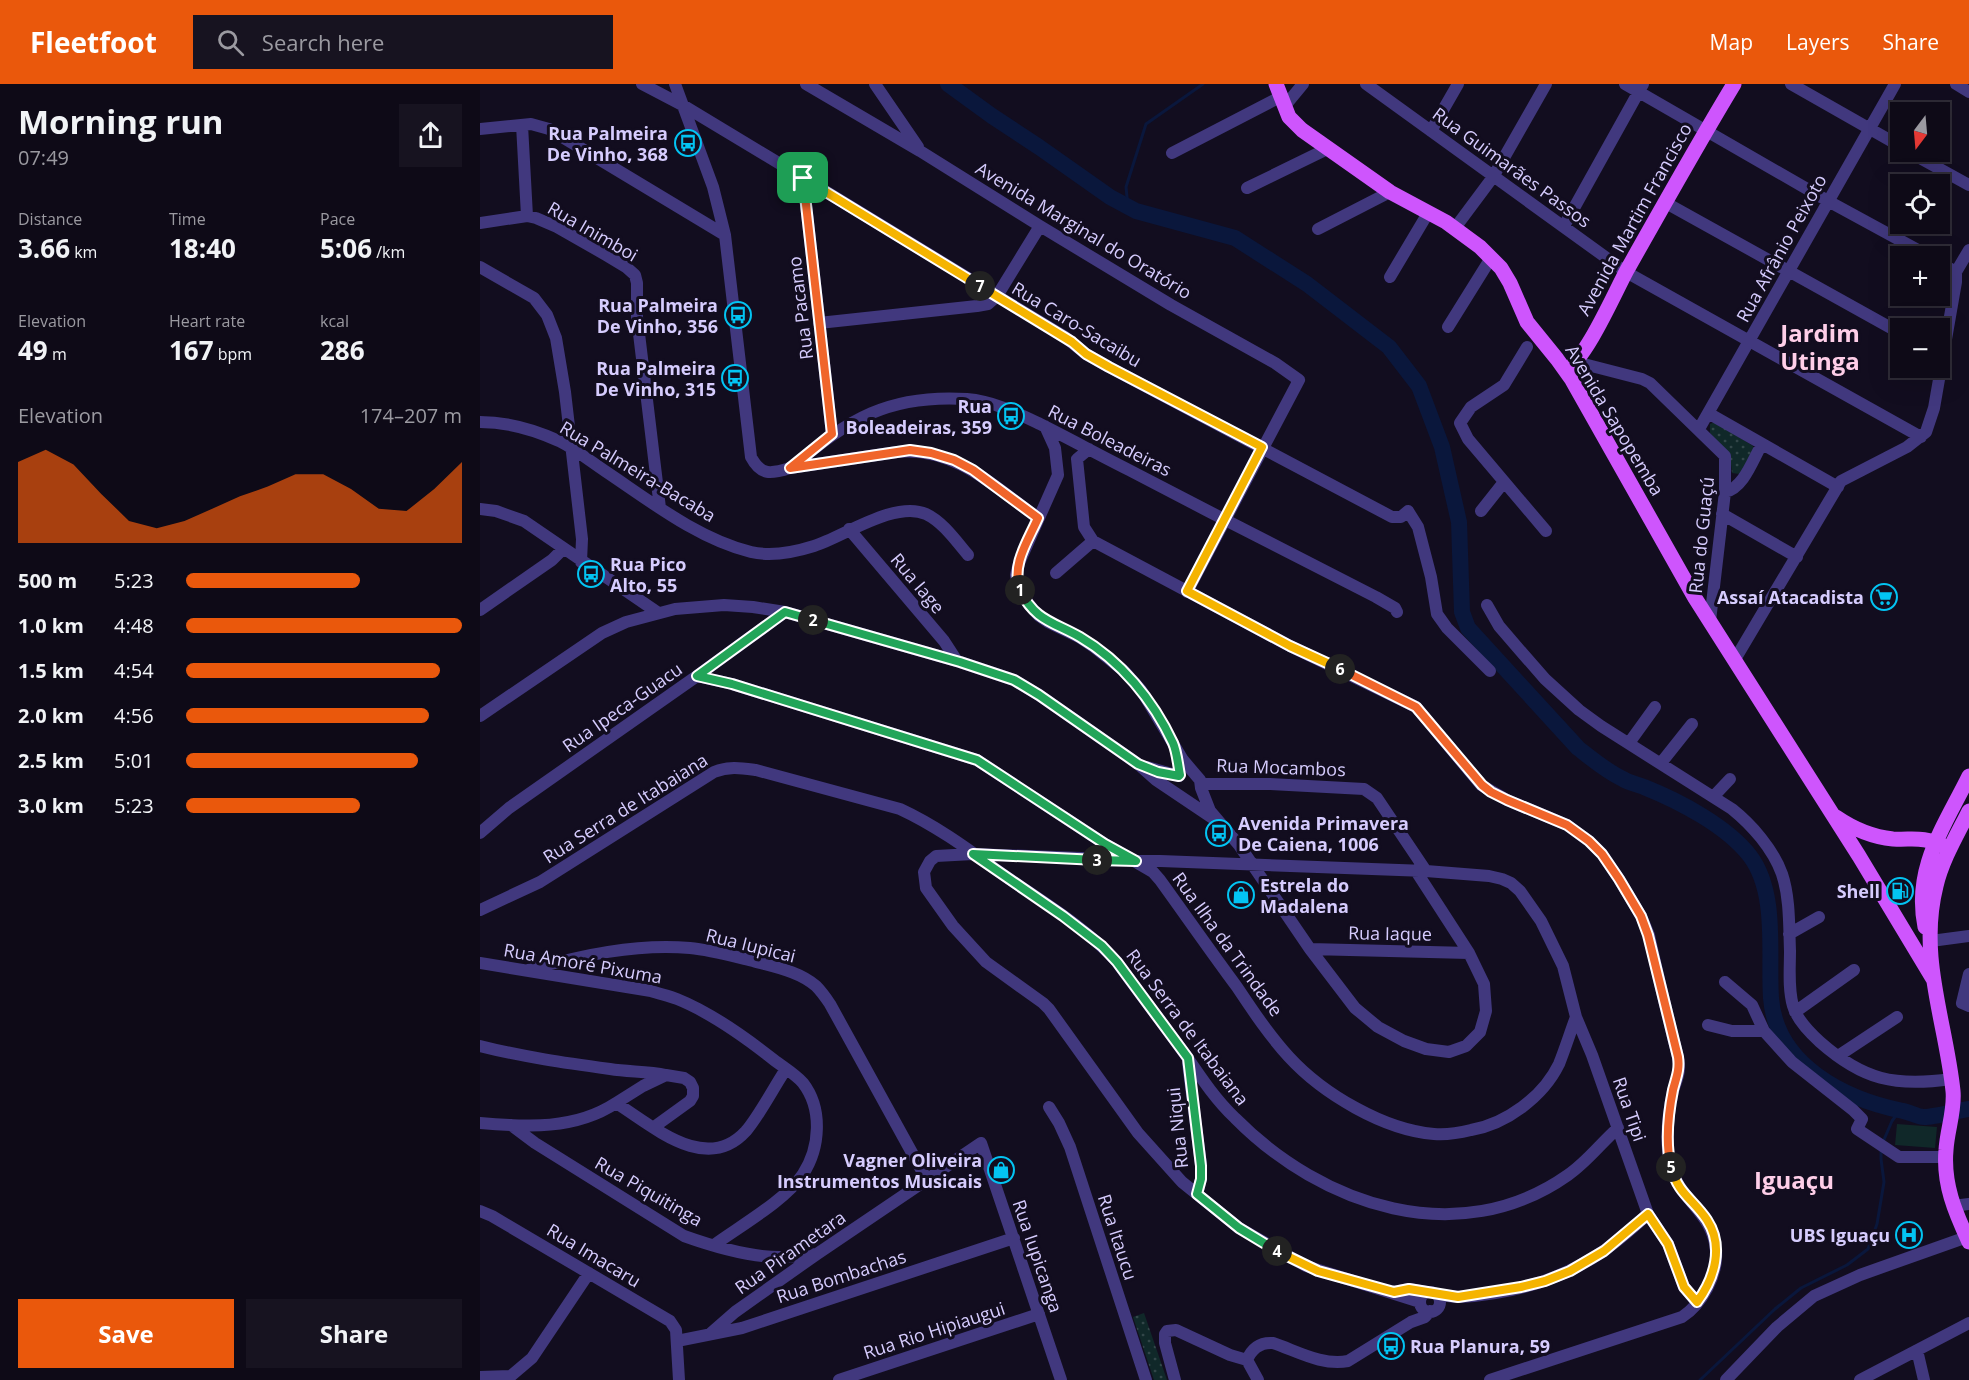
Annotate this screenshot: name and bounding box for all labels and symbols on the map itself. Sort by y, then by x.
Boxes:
street label: Rua Guimarães Passos [1428,101,1596,233]
north arrow [1890,102,1950,162]
street label: Avenida Martim Francisco [1571,119,1697,319]
place label: Rua Palmeira De Vinho, 368 [547,121,668,166]
bus stop icon: Rua Palmeira De Vinho, 368 [673,128,703,158]
pin [777,152,828,203]
street label: Avenida Marginal do Oratório [972,156,1196,304]
street label: Rua Afrânio Peixoto [1730,170,1832,326]
street label: Rua Inimboi [543,195,643,267]
street label: Rua Pacamo [782,255,818,361]
pin: 7 [965,271,995,301]
street label: Rua Caro-Sacaibu [1008,276,1146,372]
place label: Rua Palmeira De Vinho, 356 [597,293,718,338]
bus stop icon: Rua Palmeira De Vinho, 356 [723,300,753,330]
district label: Jardim Utinga [1778,316,1860,377]
street label: Avenida Sapopemba [1560,340,1670,500]
place label: Rua Palmeira De Vinho, 315 [595,356,716,401]
bus stop icon: Rua Palmeira De Vinho, 315 [720,363,750,393]
place label: Rua Boleadeiras, 359 [846,394,992,439]
street label: Rua Boleadeiras [1044,399,1176,481]
bus stop icon: Rua Boleadeiras, 359 [996,401,1026,431]
street label: Rua Palmeira-Bacaba [556,415,720,527]
street label: Rua do Guaçú [1683,475,1719,595]
street label: Rua Iage [886,548,950,618]
place label: Rua Pico Alto, 55 [610,552,686,597]
bus stop icon: Rua Pico Alto, 55 [576,559,606,589]
pin: 1 [1005,575,1035,605]
supermarket icon: Assaí Atacadista [1869,582,1899,612]
place label: Assaí Atacadista [1717,585,1864,609]
pin: 2 [798,605,828,635]
pin: 6 [1325,654,1355,684]
street label: Rua Ipeca-Guacu [557,657,687,757]
street label: Rua Serra de Itabaiana [538,747,712,869]
street label: Rua Mocambos [1216,753,1346,781]
place label: Avenida Primavera De Caiena, 1006 [1238,811,1409,856]
bus stop icon: Avenida Primavera De Caiena, 1006 [1204,818,1234,848]
pin: 3 [1082,845,1112,875]
street label: Rua Ilha da Trindade [1168,867,1288,1021]
place label: Estrela do Madalena [1260,873,1349,918]
fuel station icon: Shell [1885,876,1915,906]
place label: Shell [1837,879,1880,903]
shop icon: Estrela do Madalena [1226,880,1256,910]
street label: Rua Iaque [1348,920,1432,946]
street label: Rua Iupicai [704,922,798,968]
street label: Rua Amoré Pixuma [502,937,664,989]
street label: Rua Serra de Itabaiana [1121,944,1255,1110]
street label: Rua Tipi [1608,1073,1652,1145]
street label: Rua Niqui [1161,1086,1193,1170]
place label: Vagner Oliveira Instrumentos Musicais [777,1148,982,1193]
street label: Rua Piquitinga [591,1150,707,1232]
pin: 5 [1656,1152,1686,1182]
shop icon: Vagner Oliveira Instrumentos Musicais [986,1155,1016,1185]
district label: Iguaçu [1754,1163,1834,1196]
street label: Rua Itaucu [1093,1191,1143,1283]
street label: Rua Iupicanga [1007,1196,1069,1316]
street label: Rua Pirametara [730,1205,850,1299]
street label: Rua Imacaru [543,1218,645,1292]
hospital icon: UBS Iguaçu [1894,1220,1924,1250]
place label: UBS Iguaçu [1790,1223,1890,1247]
pin: 4 [1262,1236,1292,1266]
street label: Rua Bombachas [773,1244,909,1308]
street label: Rua Rio Hipiaugui [860,1296,1008,1364]
bus stop icon: Rua Planura, 59 [1376,1331,1406,1361]
place label: Rua Planura, 59 [1410,1334,1550,1358]

